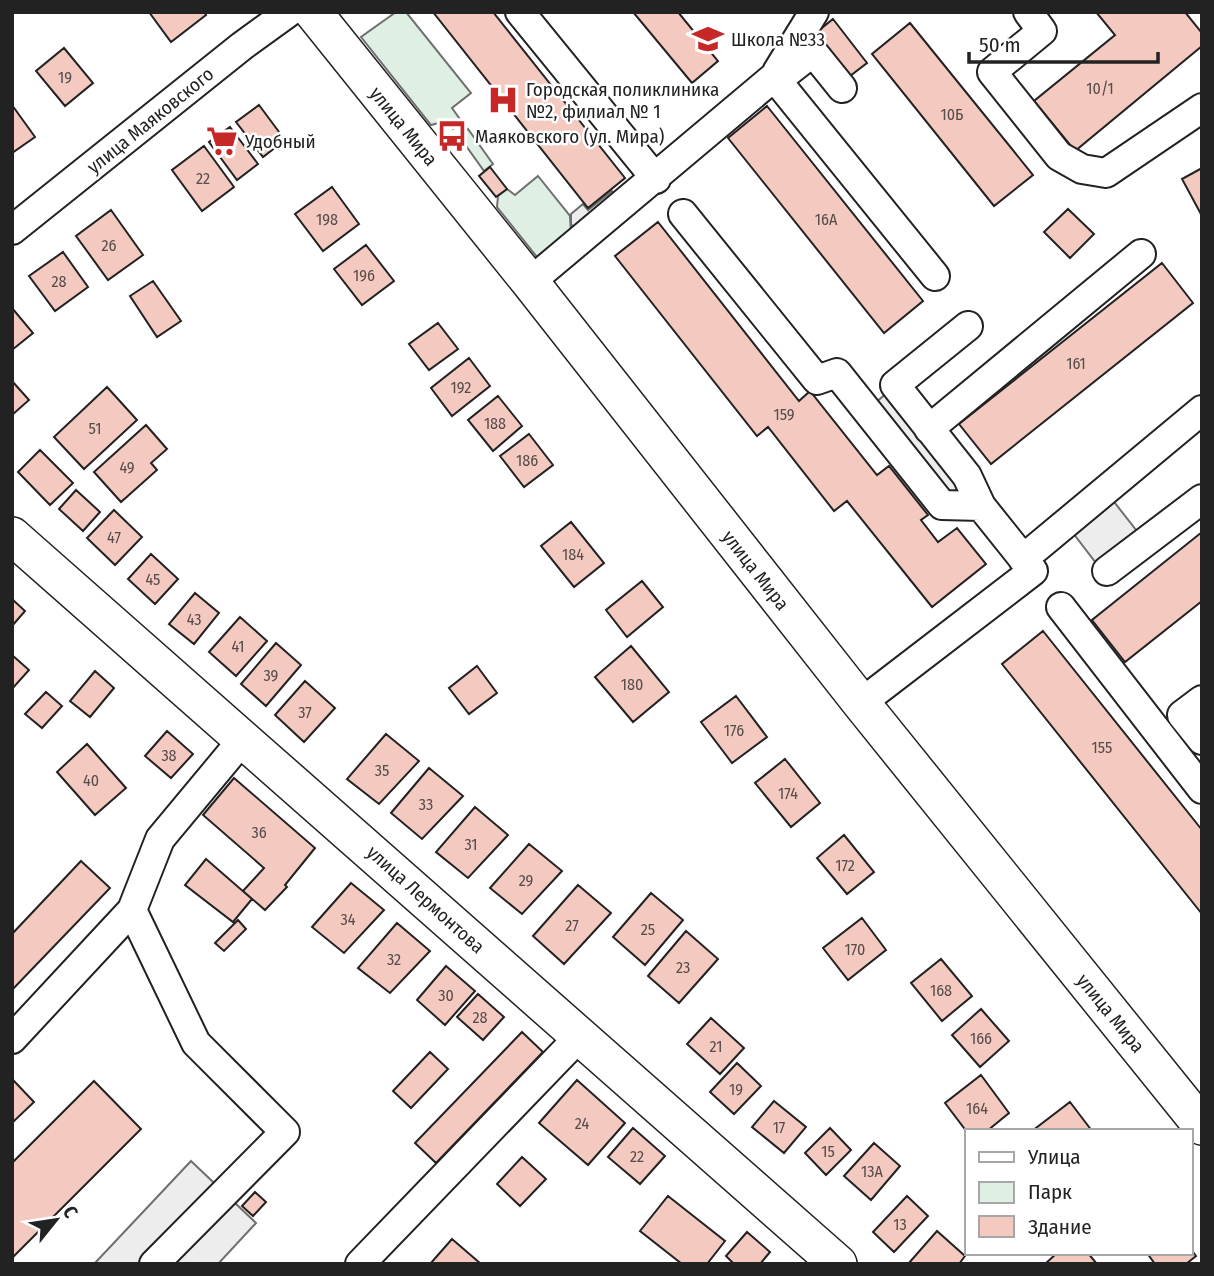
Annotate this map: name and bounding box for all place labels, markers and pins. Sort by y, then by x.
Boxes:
school or university icon: Школа №33 [691,22,725,56]
place label: Школа №33 [731,28,825,51]
place label: Городская поликлиника №2, филиал № 1 [526,78,719,123]
hospital icon: Городская поликлиника №2, филиал № 1 [486,83,520,117]
bus stop icon: Маяковского (ул. Мира) [435,119,469,153]
supermarket icon: Удобный [205,124,239,158]
place label: Маяковского (ул. Мира) [475,125,664,148]
place label: Удобный [244,130,316,153]

